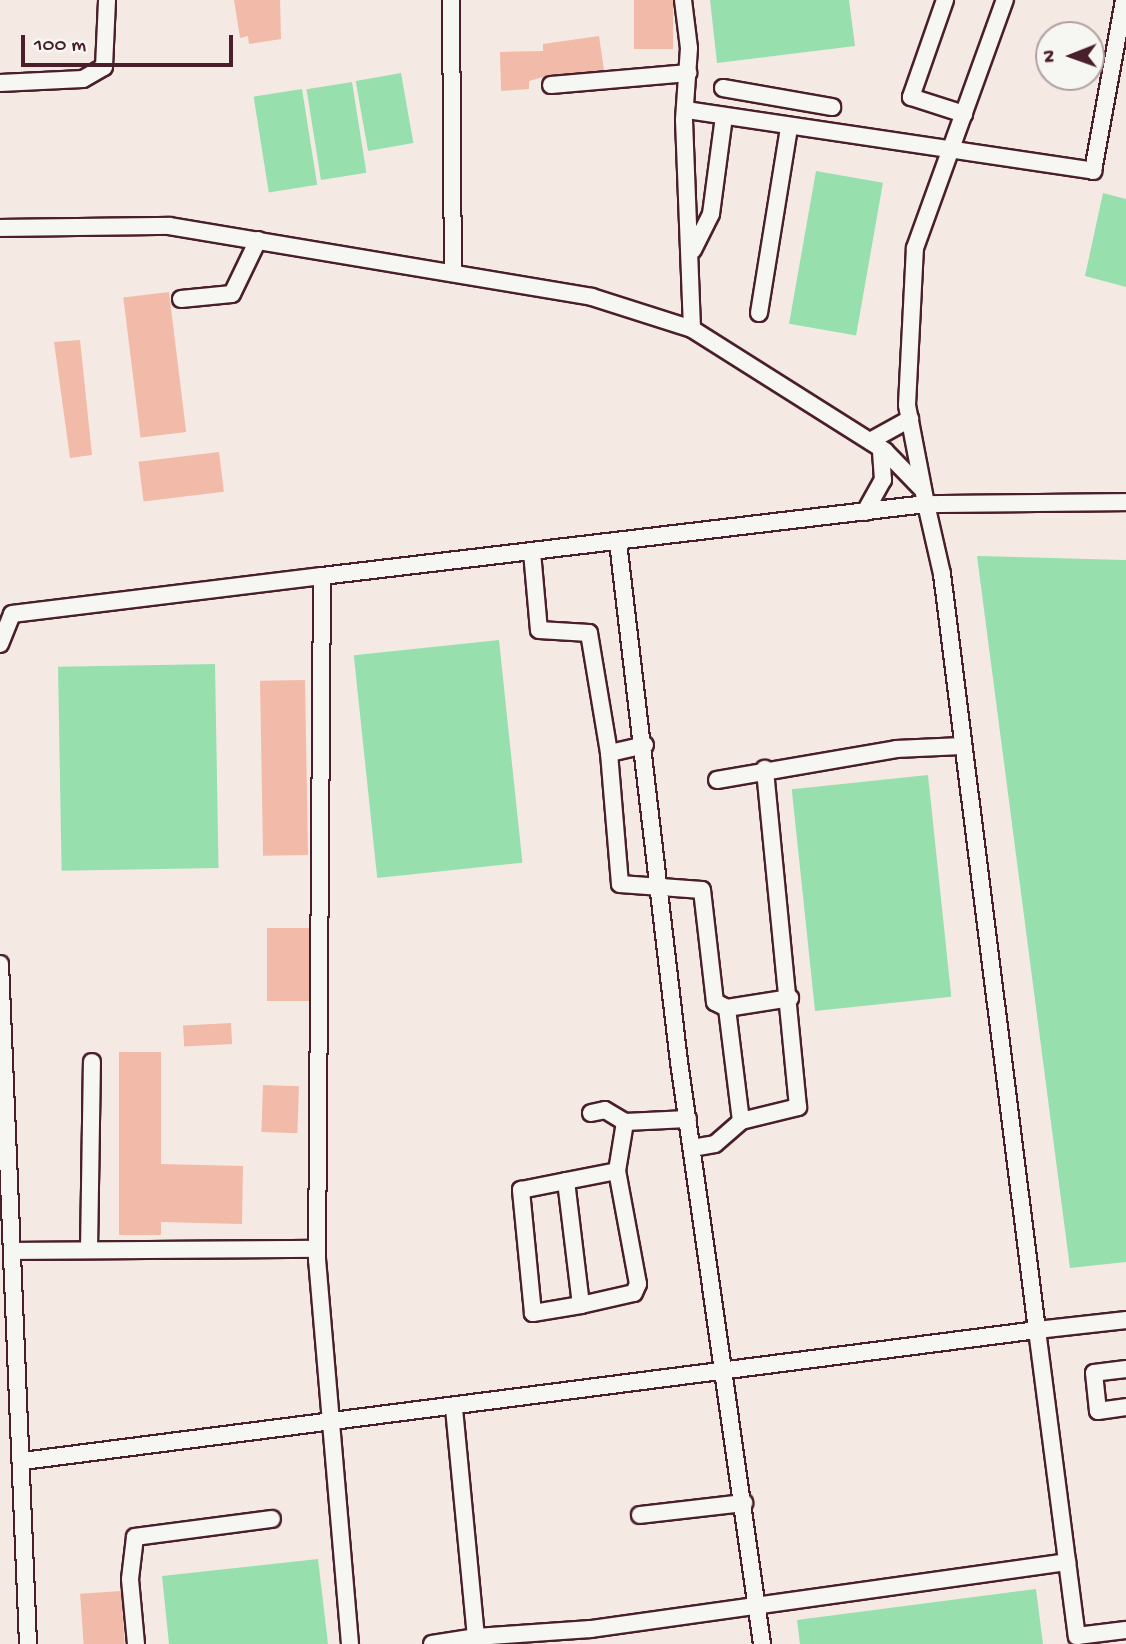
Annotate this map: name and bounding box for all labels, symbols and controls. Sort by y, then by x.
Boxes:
scale bar [24,21,236,65]
north arrow [1035,21,1105,91]
text: 100 m [34,34,86,59]
text: N [1039,50,1062,63]

